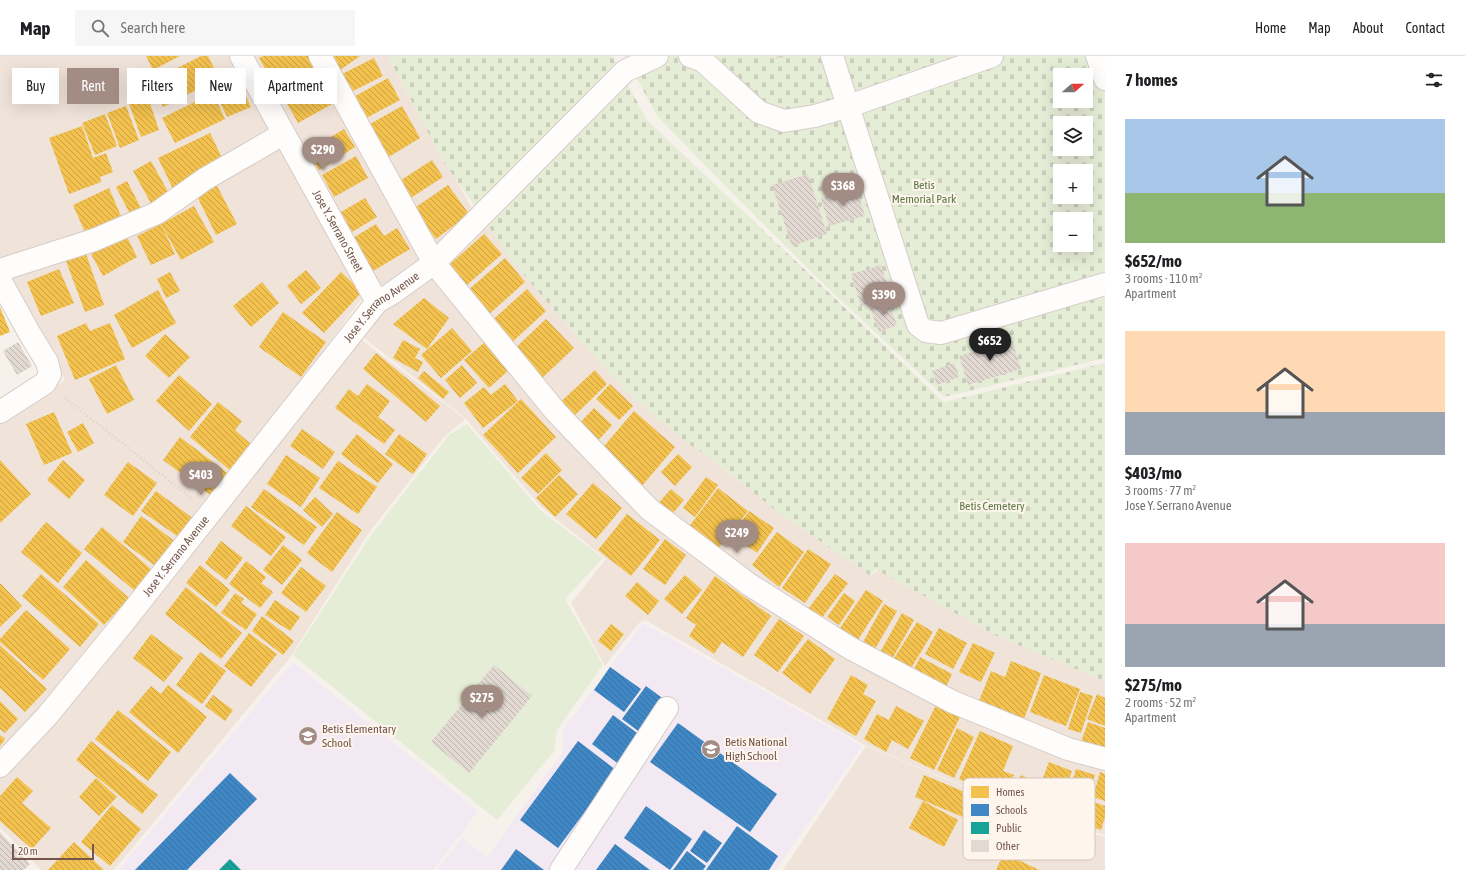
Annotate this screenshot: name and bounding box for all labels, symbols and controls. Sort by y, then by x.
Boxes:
search box [75,10,355,46]
text: Map [20,17,51,39]
icon: search [89,17,111,39]
text: Search here [121,19,185,36]
text: Home [1255,20,1286,36]
text: Map [1308,20,1331,36]
text: About [1353,20,1384,36]
text: Contact [1406,20,1445,36]
chip: Buy [12,68,59,104]
chip: Rent [67,68,119,104]
chip: Filters [127,68,187,104]
chip: New [195,68,246,104]
chip: Apartment [254,68,337,104]
north arrow [1053,68,1093,108]
map controls [1053,68,1093,252]
icon: filters [1423,69,1445,91]
text: 7 homes [1125,70,1178,90]
button: layers [1053,116,1093,156]
pin: $290 [299,137,347,171]
text: $290 [311,142,335,157]
icon: home [1249,145,1321,217]
button: + [1053,164,1093,204]
pin: $368 [819,173,867,207]
text: $368 [831,178,855,193]
park label: Betis Memorial Park [892,178,957,206]
street label: Jose Y. Serrano Street [309,187,366,275]
button: − [1053,212,1093,252]
text: $652/mo [1125,251,1182,271]
street label: Jose Y. Serrano Avenue [341,269,422,345]
text: 3 rooms · 110 m² [1125,271,1202,286]
pin: $390 [860,282,908,316]
text: Apartment [1125,286,1176,301]
text: $390 [872,287,896,302]
pin: $652 [966,328,1014,362]
text: $652 [978,333,1002,348]
icon: home [1249,357,1321,429]
pin: $403 [177,462,225,496]
text: $403/mo [1125,463,1182,483]
text: $403 [189,467,213,482]
text: 3 rooms · 77 m² [1125,483,1196,498]
text: Jose Y. Serrano Avenue [1125,498,1232,513]
park label: Betis Cemetery [959,499,1025,513]
street label: Jose Y. Serrano Avenue [140,513,212,599]
pin: $249 [713,520,761,554]
text: $249 [725,525,749,540]
icon: home [1249,569,1321,641]
text: $275/mo [1125,675,1182,695]
pin: $275 [458,685,506,719]
text: $275 [470,690,494,705]
text: 2 rooms · 52 m² [1125,695,1196,710]
text: Apartment [1125,710,1176,725]
place label: Betis Elementary School [322,722,396,750]
school or university icon: Betis Elementary School [297,725,319,747]
place label: Betis National High School [725,735,788,763]
school or university icon: Betis National High School [700,738,722,760]
legend [963,778,1095,860]
text: Homes [996,786,1024,798]
text: Schools [996,804,1027,816]
text: Public [996,822,1022,834]
text: Other [996,840,1020,852]
scale bar [12,842,94,861]
text: 20 m [18,845,38,857]

